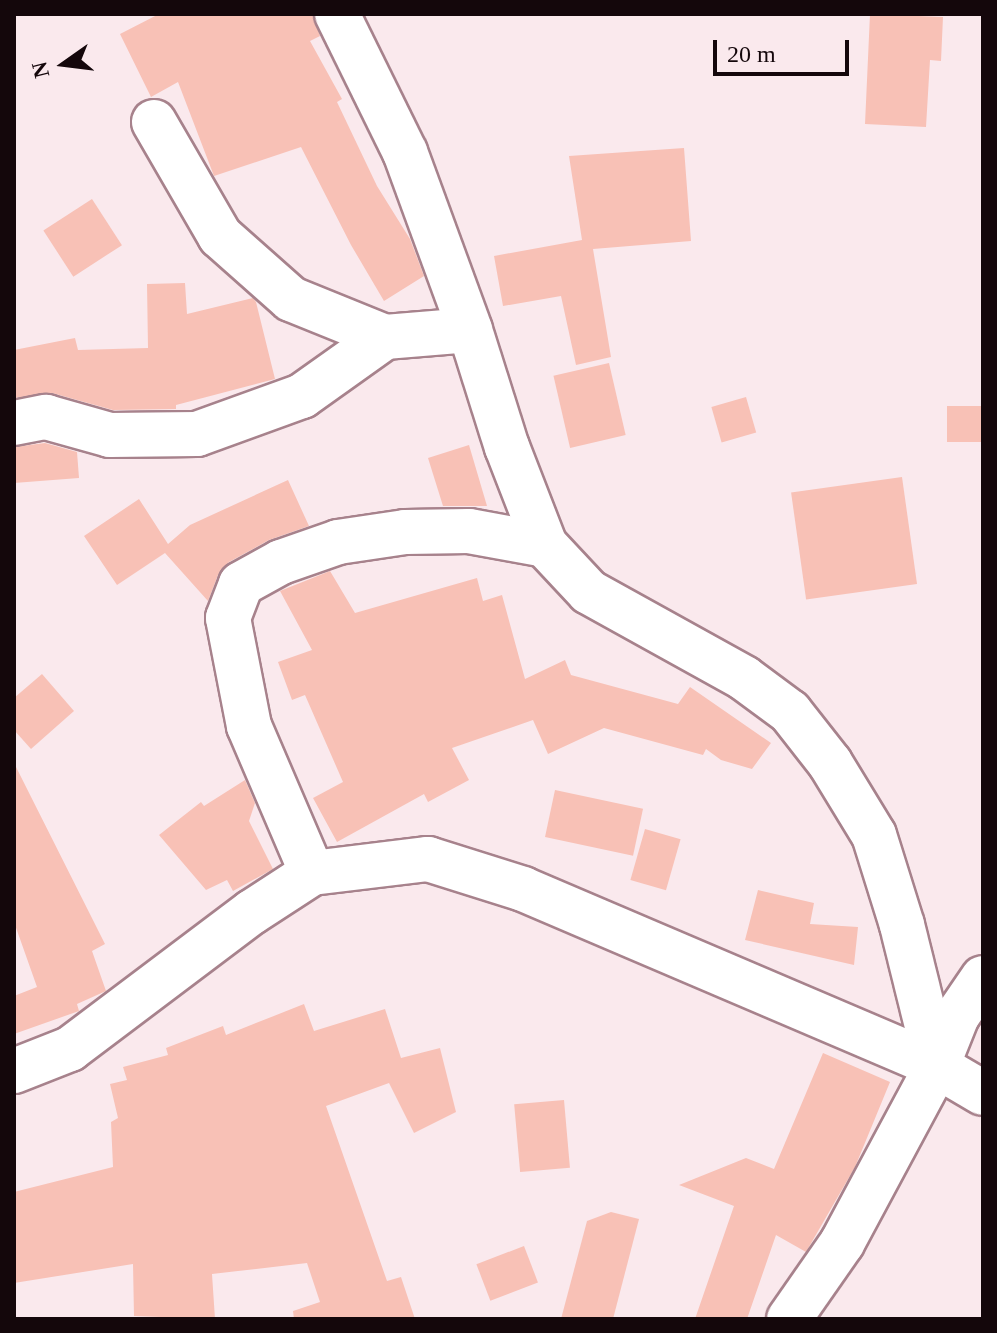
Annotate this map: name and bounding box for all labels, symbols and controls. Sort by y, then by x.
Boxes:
north arrow [24,24,104,104]
scale bar [717,24,853,74]
text: 20 m [727,41,776,67]
text: N [26,59,54,81]

